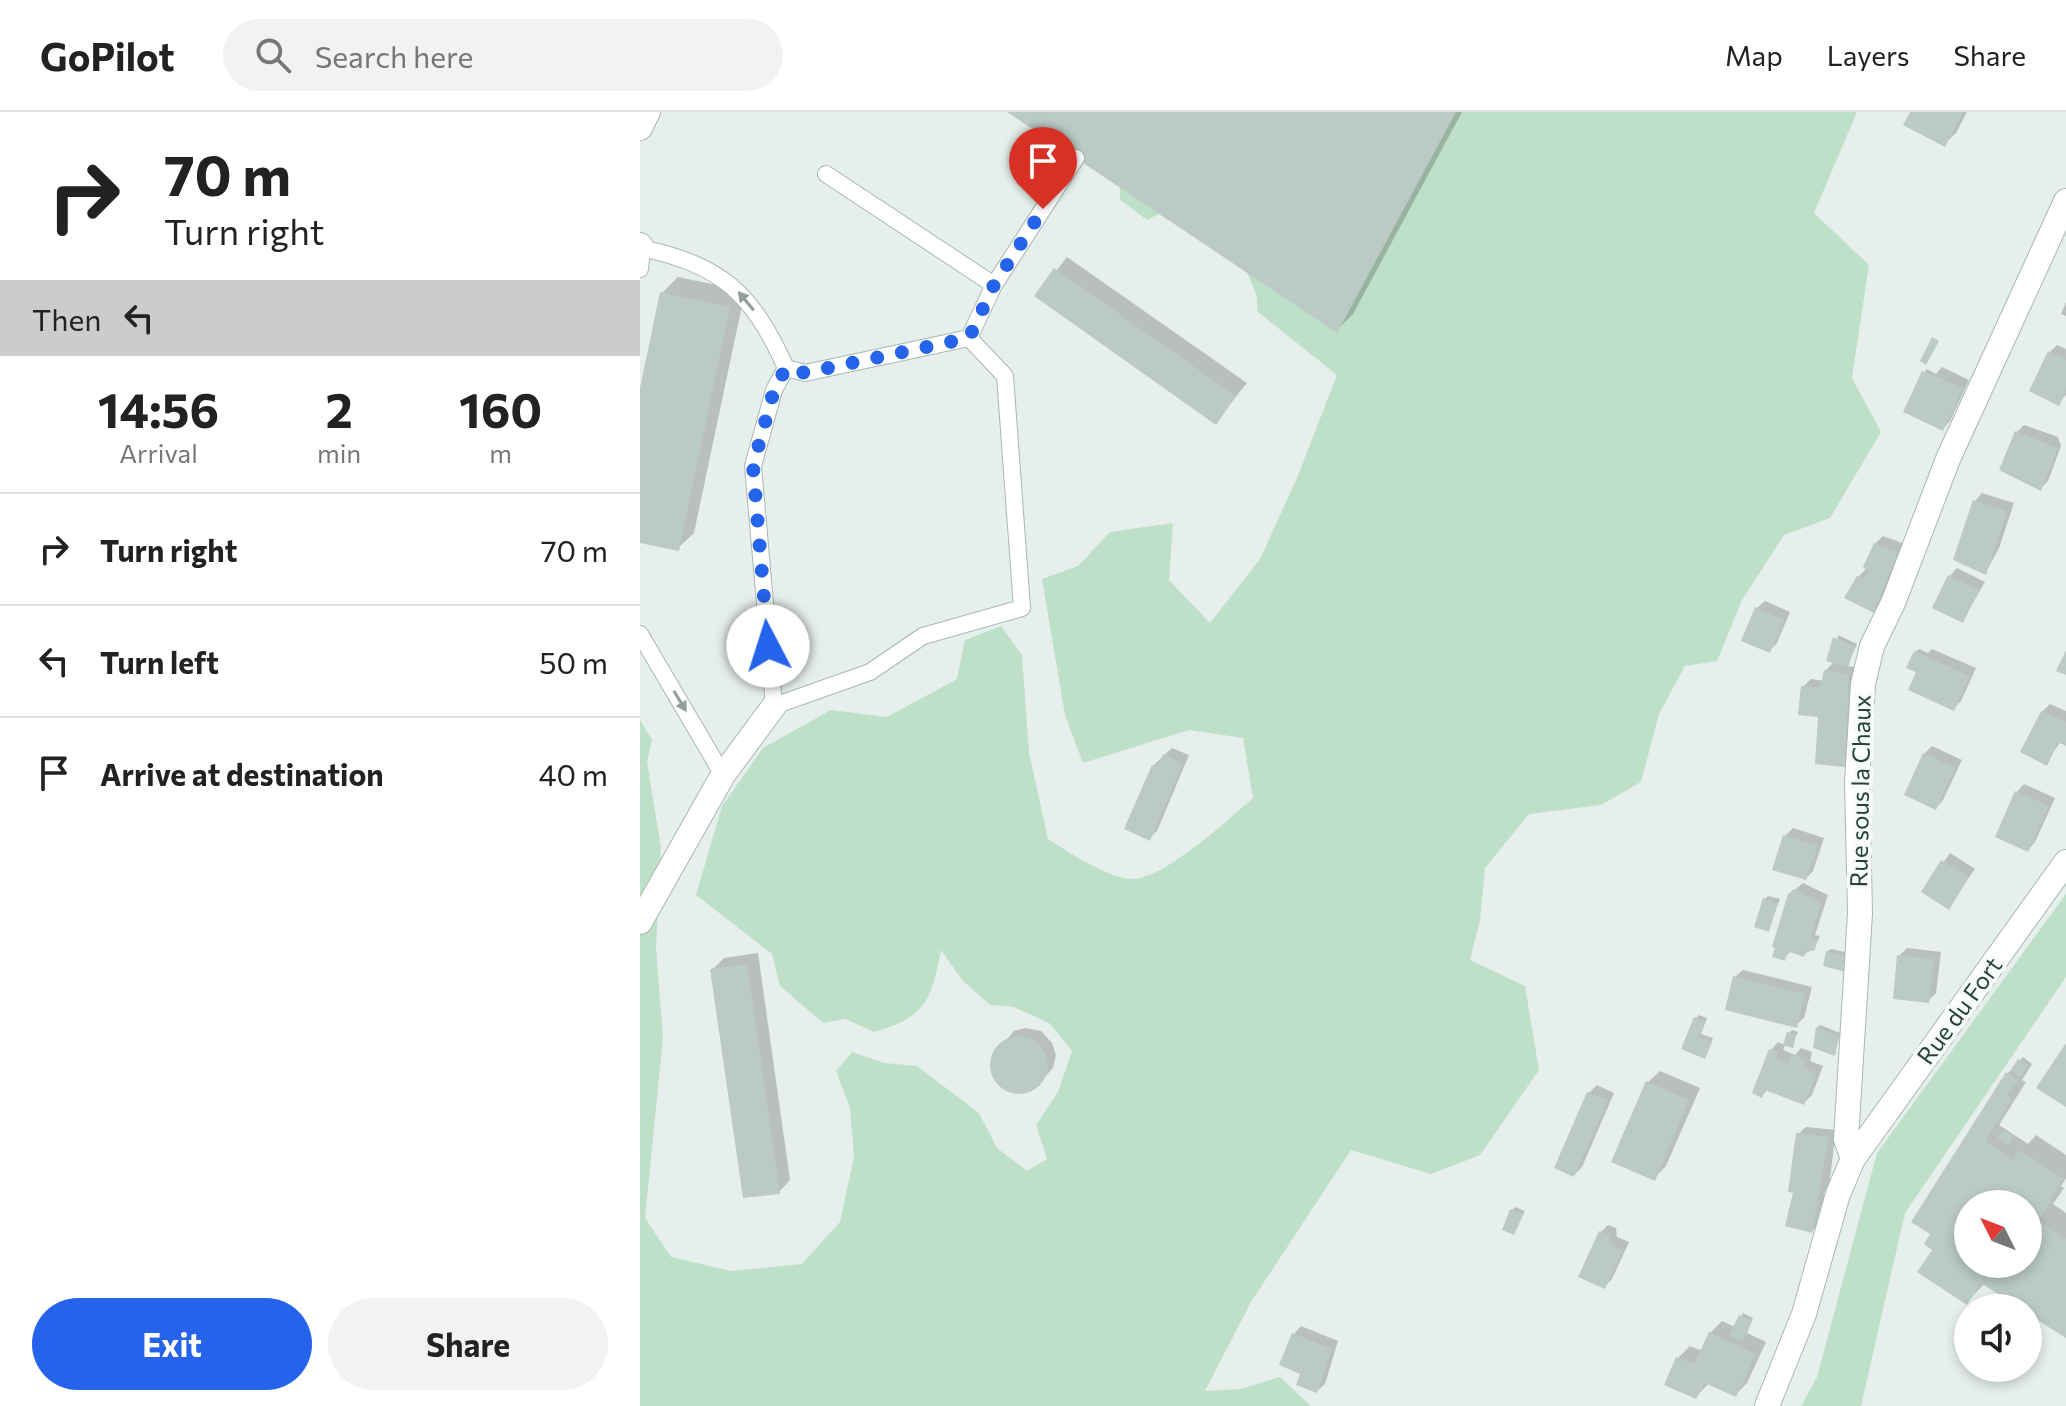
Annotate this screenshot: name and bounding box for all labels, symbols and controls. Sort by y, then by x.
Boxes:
search box [223,19,783,91]
text: GoPilot [40,32,175,79]
icon: search [251,33,295,77]
text: Search here [315,37,473,74]
text: Map [1725,38,1783,72]
text: Layers [1827,38,1909,72]
text: Share [1953,38,2026,72]
pin [1009,127,1077,209]
text: 70 m [164,139,291,208]
icon: arrive [1021,139,1065,183]
icon: right [32,144,136,248]
text: Turn right [164,208,325,252]
one-way arrow [739,291,755,311]
icon: left [117,296,161,340]
text: Then [32,300,101,337]
text: 14:56 [98,379,219,438]
text: 2 [325,379,353,438]
text: 160 [459,379,542,438]
text: Arrival [119,437,198,468]
text: min [317,437,361,468]
text: m [489,437,512,468]
icon: right [32,527,76,571]
text: Turn right [100,531,237,568]
text: 70 m [541,531,608,568]
position arrow [726,604,810,688]
icon: left [32,639,76,683]
text: Turn left [100,643,219,680]
text: 50 m [539,643,608,680]
one-way arrow [673,690,687,713]
street label: Rue sous la Chaux [1843,694,1876,888]
icon: arrive [32,751,76,795]
text: Arrive at destination [100,755,384,792]
text: 40 m [539,755,608,792]
street label: Rue du Fort [1910,951,2007,1069]
north arrow [1954,1190,2042,1278]
map controls [1954,1190,2042,1382]
button: sound [1954,1294,2042,1382]
button: Exit [32,1298,312,1390]
button: Share [328,1298,608,1390]

